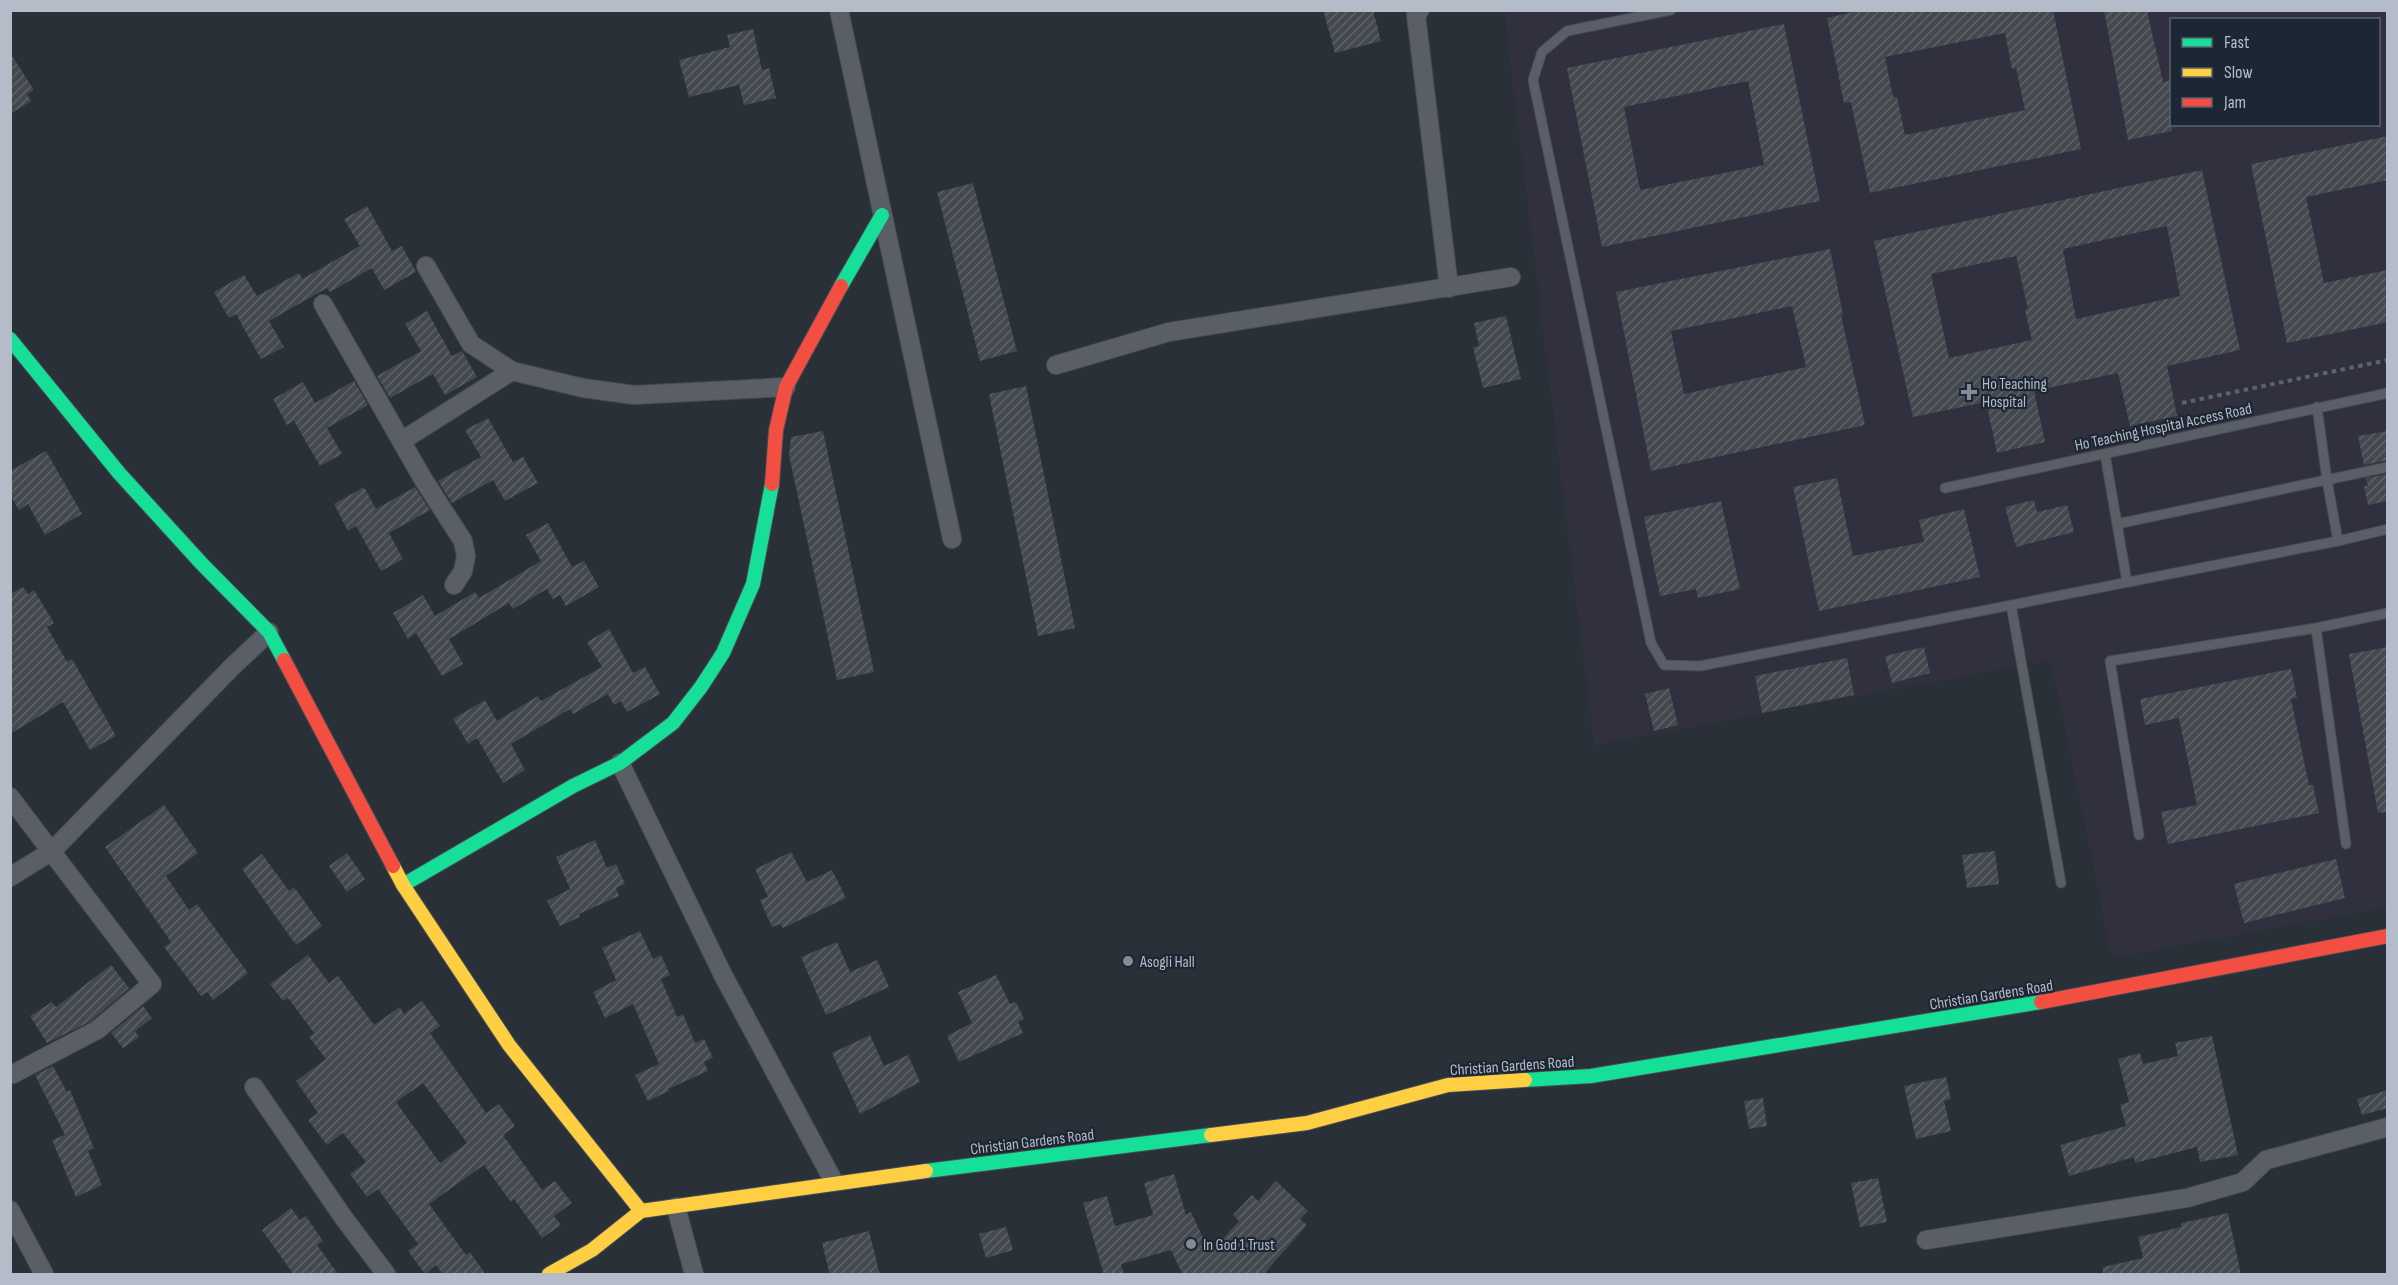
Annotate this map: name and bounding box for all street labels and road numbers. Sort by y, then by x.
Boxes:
street label: Ho Teaching Hospital Access Road [2073,399,2254,456]
street label: Christian Gardens Road [1928,976,2054,1015]
street label: Christian Gardens Road [1449,1053,1575,1080]
street label: Christian Gardens Road [969,1125,1095,1160]

